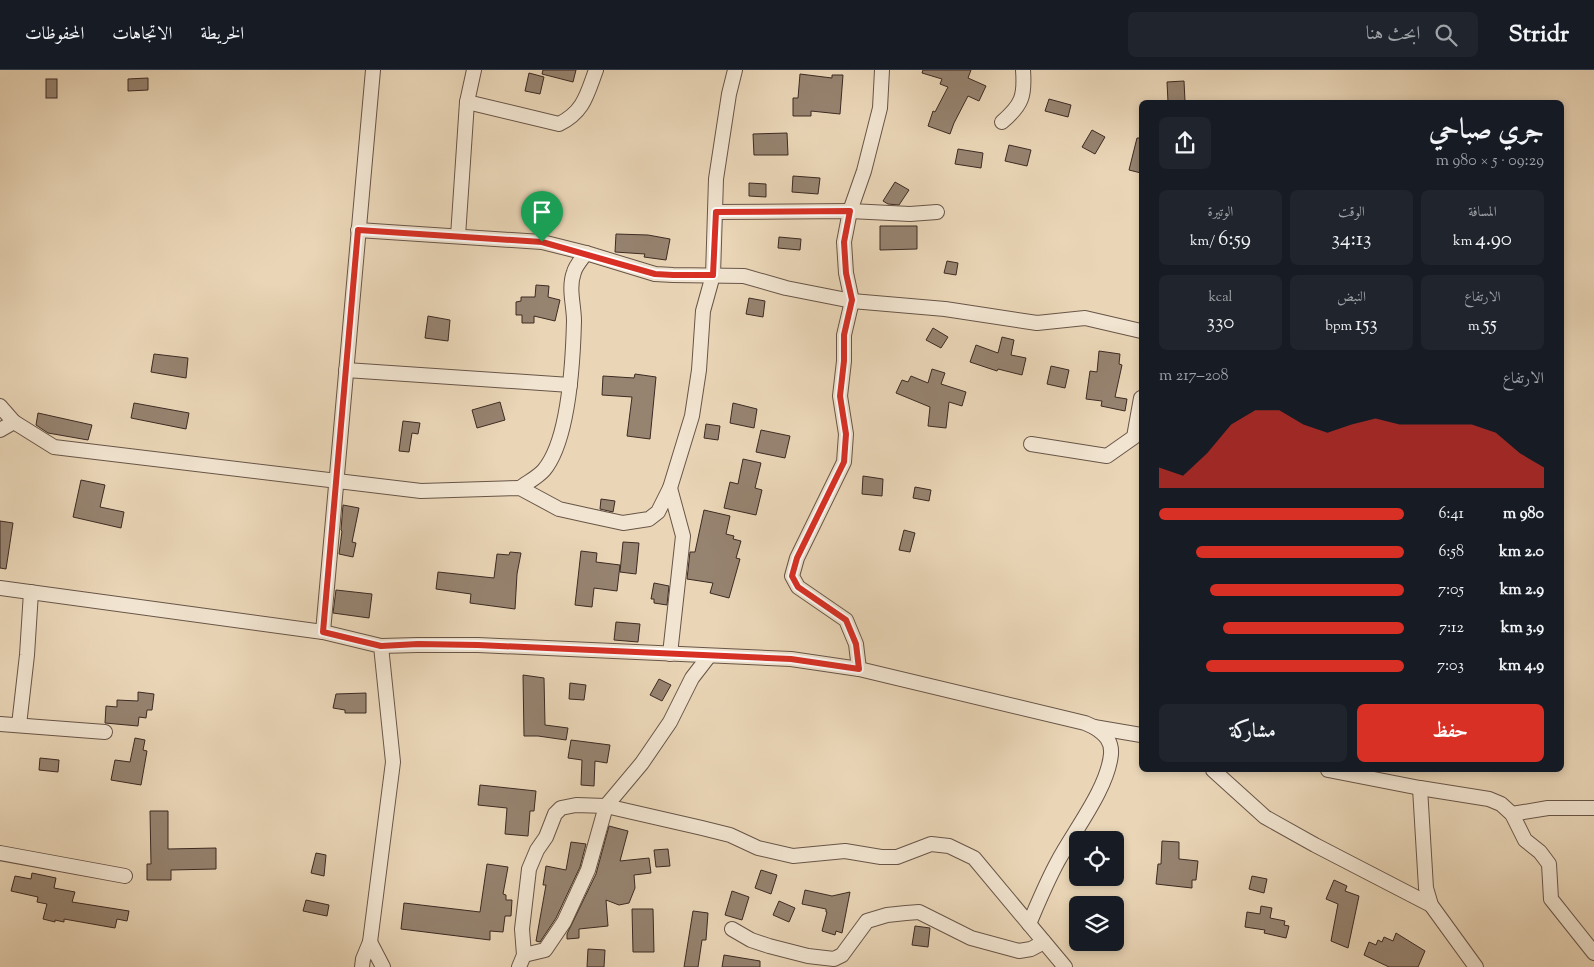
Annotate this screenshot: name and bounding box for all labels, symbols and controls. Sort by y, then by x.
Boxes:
search box [1128,12,1478,57]
text: Stridr [1508,18,1569,52]
text: ابحث هنا [1366,21,1420,48]
icon: search [1432,21,1460,49]
text: المحفوظات [25,22,84,48]
text: الاتجاهات [112,22,172,48]
text: الخريطة [200,22,244,48]
text: جري صباحي [1429,111,1544,151]
button: share [1159,117,1211,169]
text: 09:29 · 5 × 980 m [1436,150,1544,173]
pin [521,191,563,242]
icon: arrive [528,198,556,226]
text: الوتيرة [1208,203,1233,223]
text: الوقت [1338,203,1365,223]
text: المسافة [1468,203,1497,223]
text: 6:59 [1218,225,1251,255]
text: 34:13 [1331,225,1372,255]
text: 4.90 [1475,225,1512,255]
text: /km [1190,232,1218,252]
text: km [1453,232,1475,252]
text: kcal [1208,288,1233,308]
text: النبض [1337,288,1366,308]
text: الارتفاع [1464,288,1501,308]
text: 330 [1207,308,1234,338]
text: 153 [1355,310,1378,340]
text: 55 [1483,310,1497,340]
text: bpm [1325,317,1355,337]
text: m [1468,317,1483,337]
text: 208–217 m [1159,365,1229,388]
text: الارتفاع [1502,368,1544,391]
text: 6:41 [1439,503,1464,526]
text: 980 m [1503,503,1544,526]
text: 6:58 [1439,541,1464,564]
text: 2.0 km [1499,541,1544,564]
text: 7:05 [1438,579,1464,602]
text: 2.9 km [1500,579,1544,602]
text: 7:12 [1439,617,1464,640]
text: 3.9 km [1501,617,1544,640]
text: 7:03 [1437,655,1464,678]
text: 4.9 km [1499,655,1544,678]
button: مشاركة [1159,704,1347,762]
button: حفظ [1357,704,1544,762]
map controls [1069,831,1124,951]
button: locate [1069,831,1124,886]
button: layers [1069,896,1124,951]

